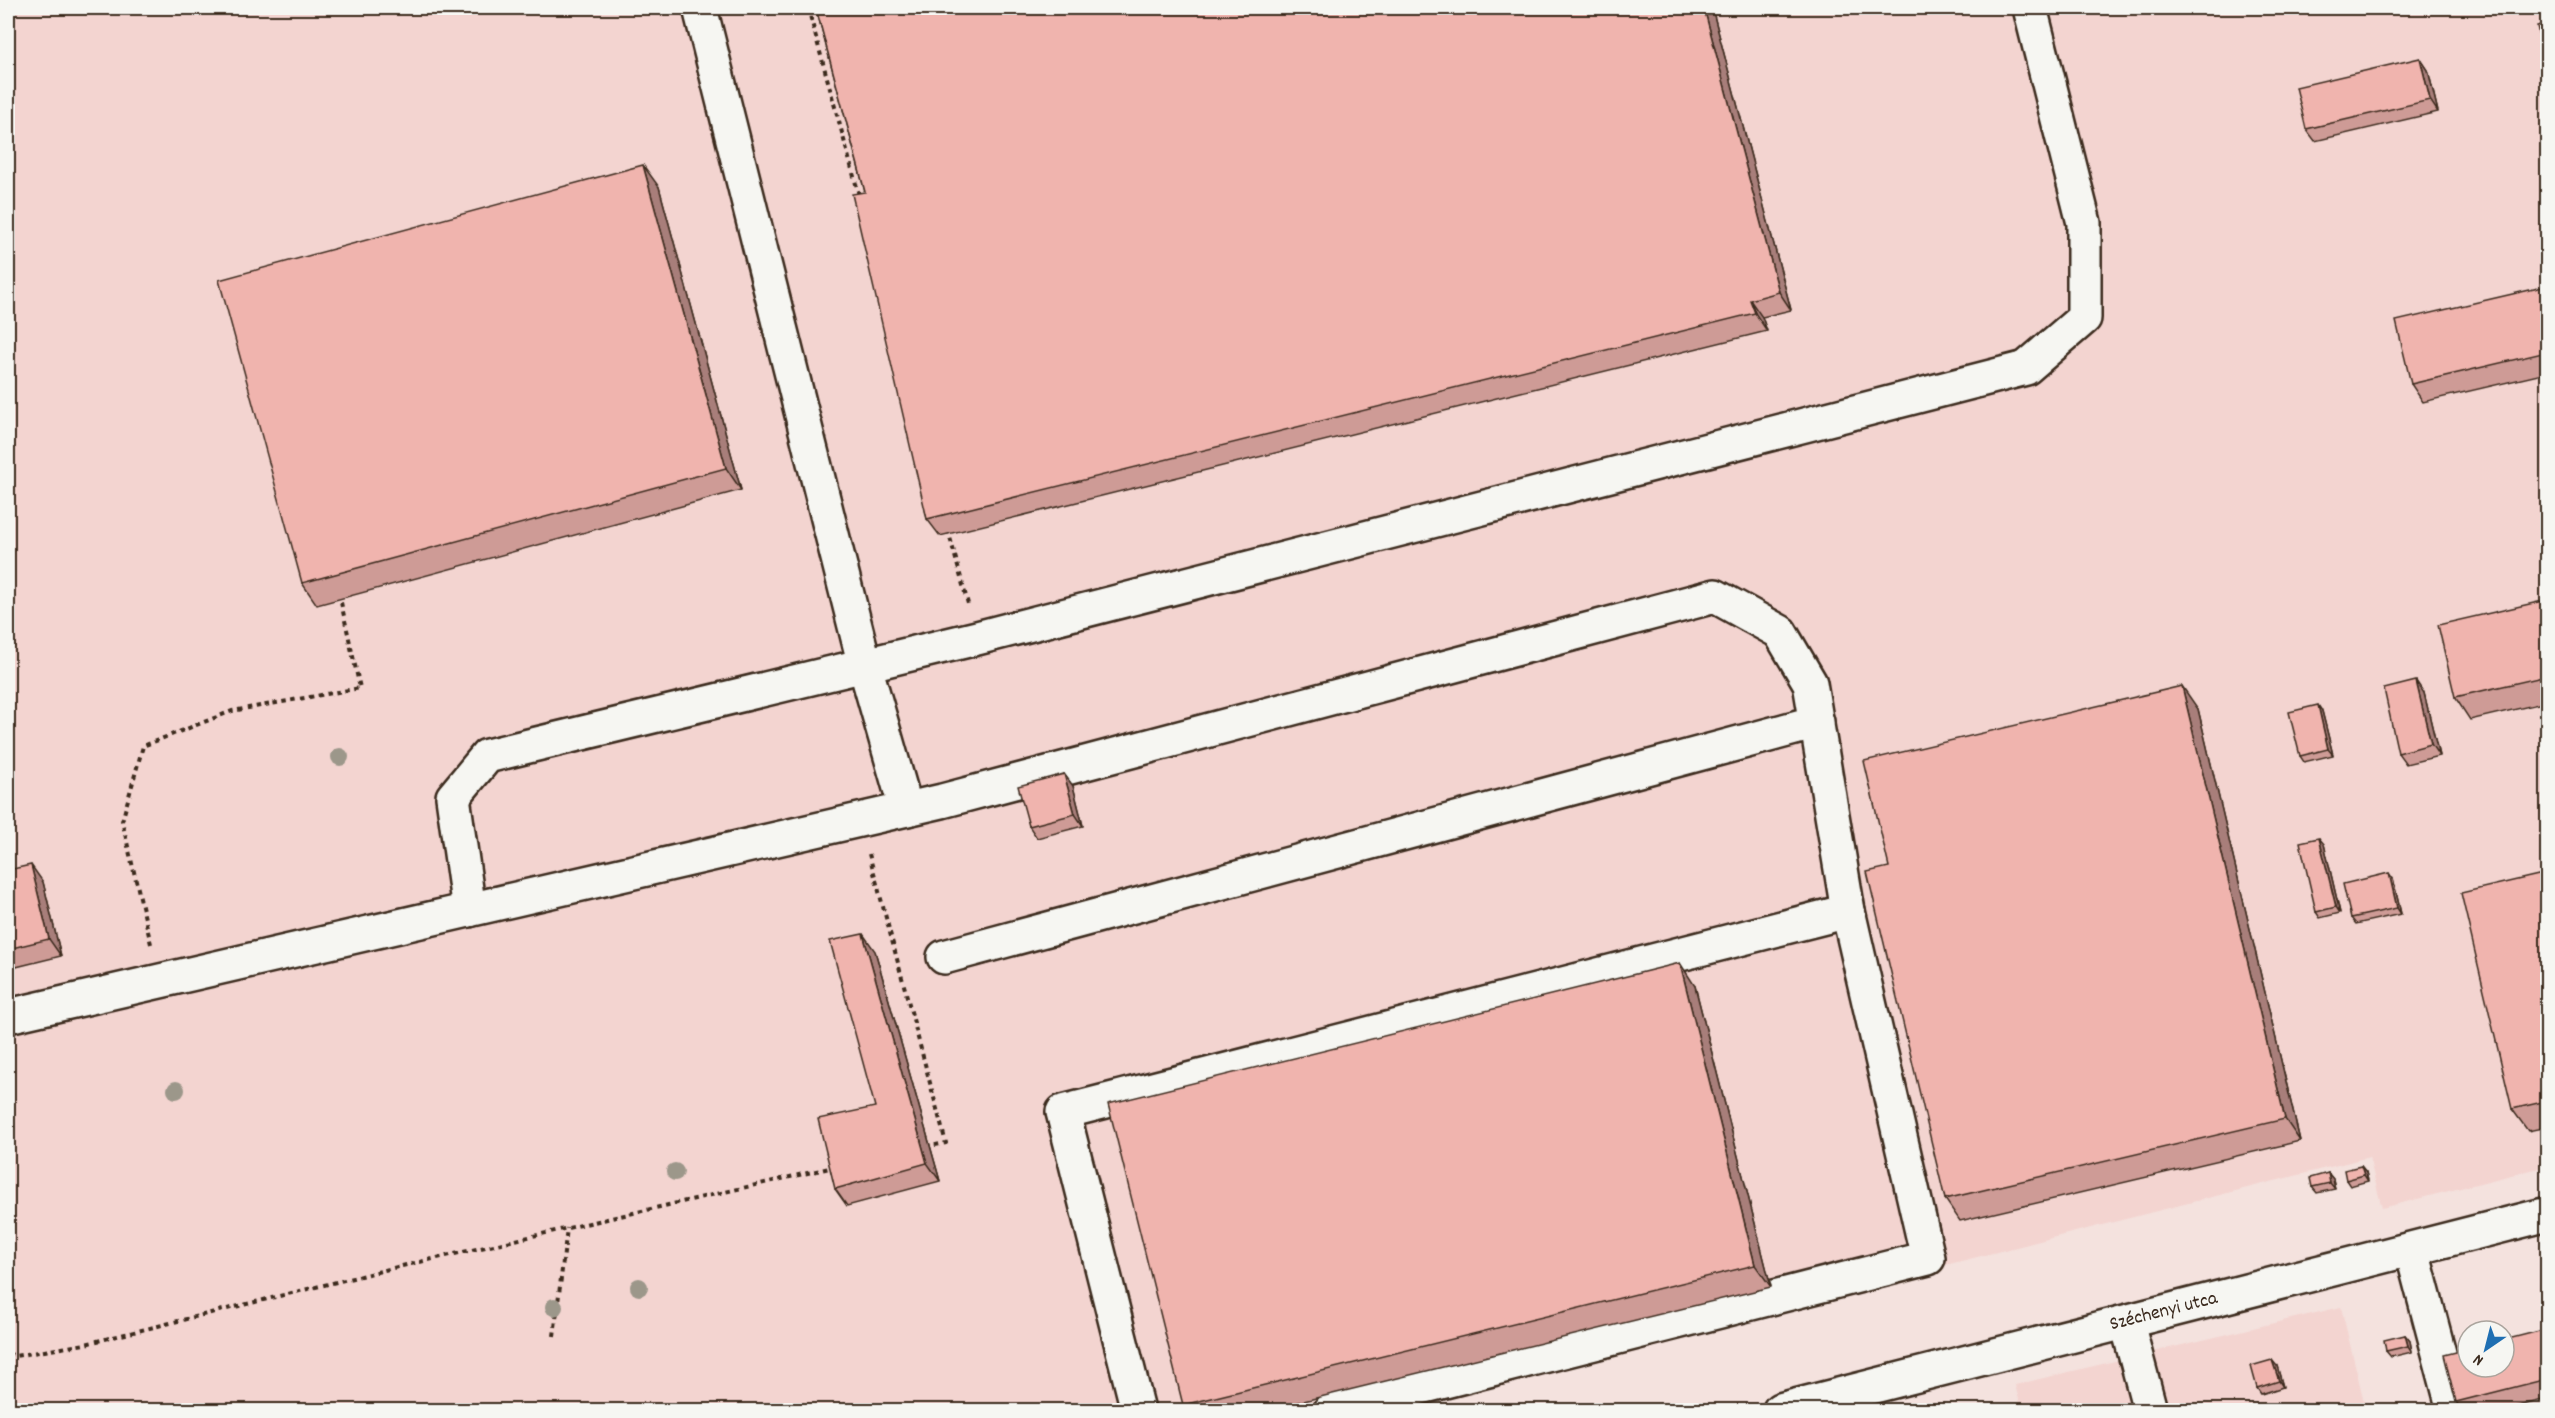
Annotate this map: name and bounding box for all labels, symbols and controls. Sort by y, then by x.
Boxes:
street label: Széchenyi utca [2107,1285,2221,1339]
north arrow [2456,1319,2516,1379]
text: N [2469,1347,2489,1371]

